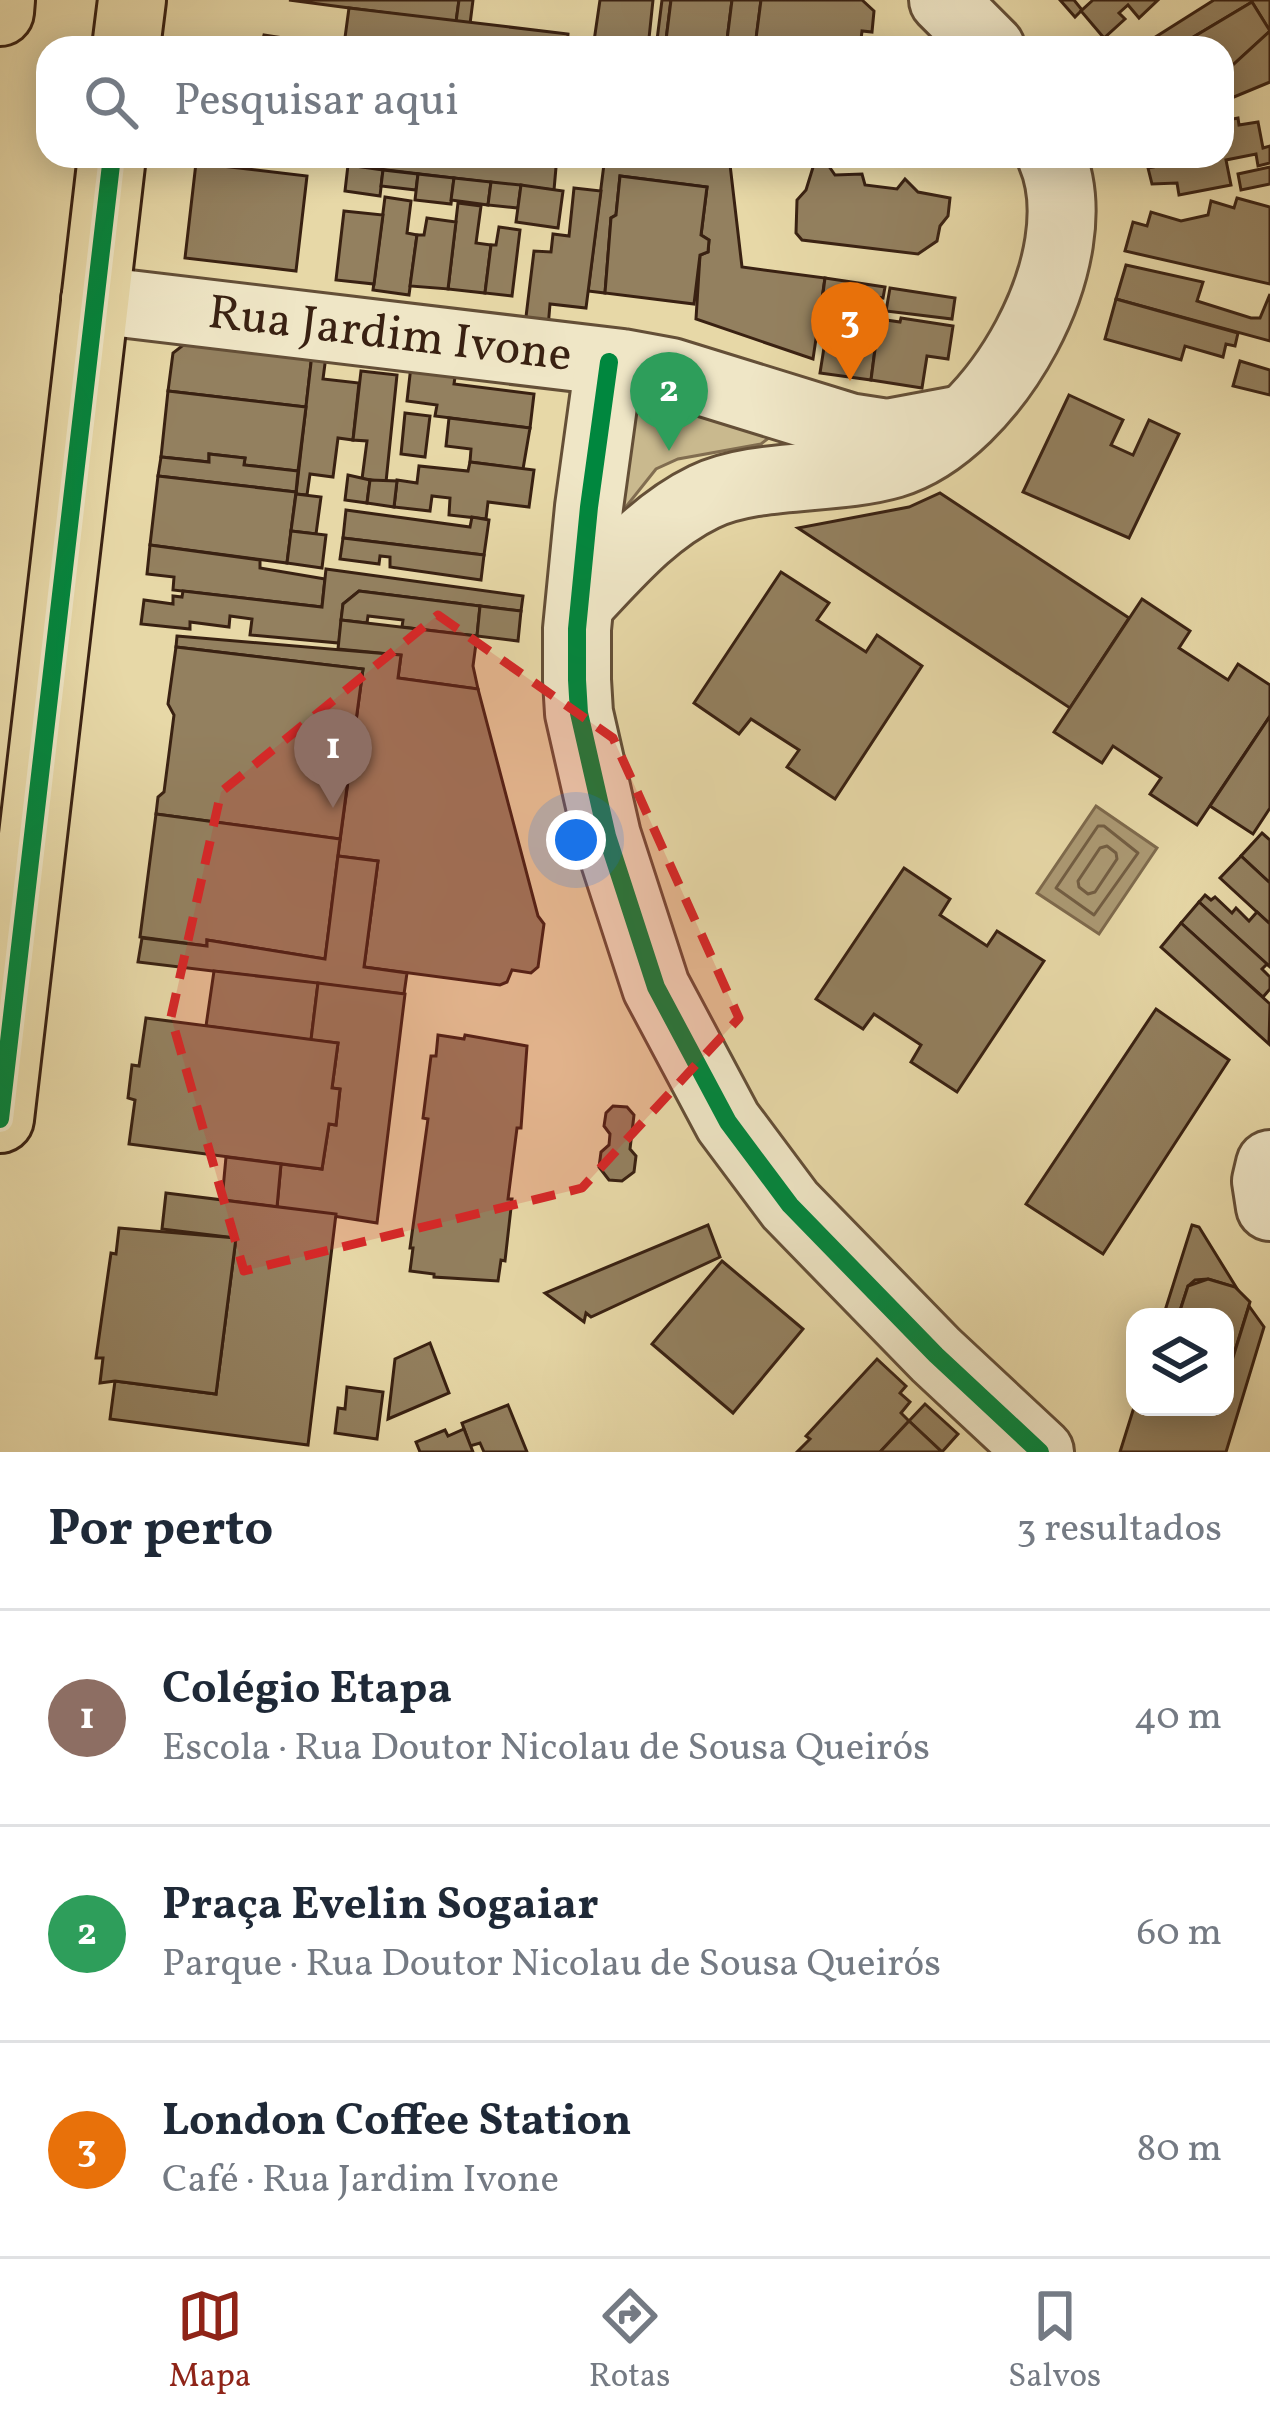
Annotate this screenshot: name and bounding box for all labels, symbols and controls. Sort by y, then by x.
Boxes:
search box [36,36,1234,168]
icon: search [78,69,144,135]
text: Pesquisar aqui [174,71,459,134]
street label: Rua Jardim Ivone [204,280,575,390]
pin: 3 [811,282,889,381]
pin: 2 [630,352,708,451]
pin: 1 [294,709,372,808]
your location [546,810,606,870]
map controls [1126,1308,1234,1416]
button: layers [1126,1308,1234,1416]
text: Por perto [48,1495,273,1566]
text: 3 resultados [1016,1503,1222,1557]
text: Colégio Etapa [162,1659,452,1722]
text: 1 [79,1691,95,1745]
text: 40 m [1134,1691,1222,1745]
text: Escola · Rua Doutor Nicolau de Sousa Queirós [162,1722,930,1776]
text: Praça Evelin Sogaiar [162,1875,599,1938]
text: 2 [77,1907,97,1961]
text: 60 m [1137,1907,1222,1961]
text: Parque · Rua Doutor Nicolau de Sousa Queirós [162,1938,941,1992]
text: London Coffee Station [162,2091,632,2154]
text: 3 [77,2123,97,2177]
text: 80 m [1136,2123,1222,2177]
text: Café · Rua Jardim Ivone [162,2154,559,2208]
tab: Mapa [169,2283,251,2401]
tab: Rotas [589,2283,670,2401]
tab: Salvos [1008,2283,1101,2401]

